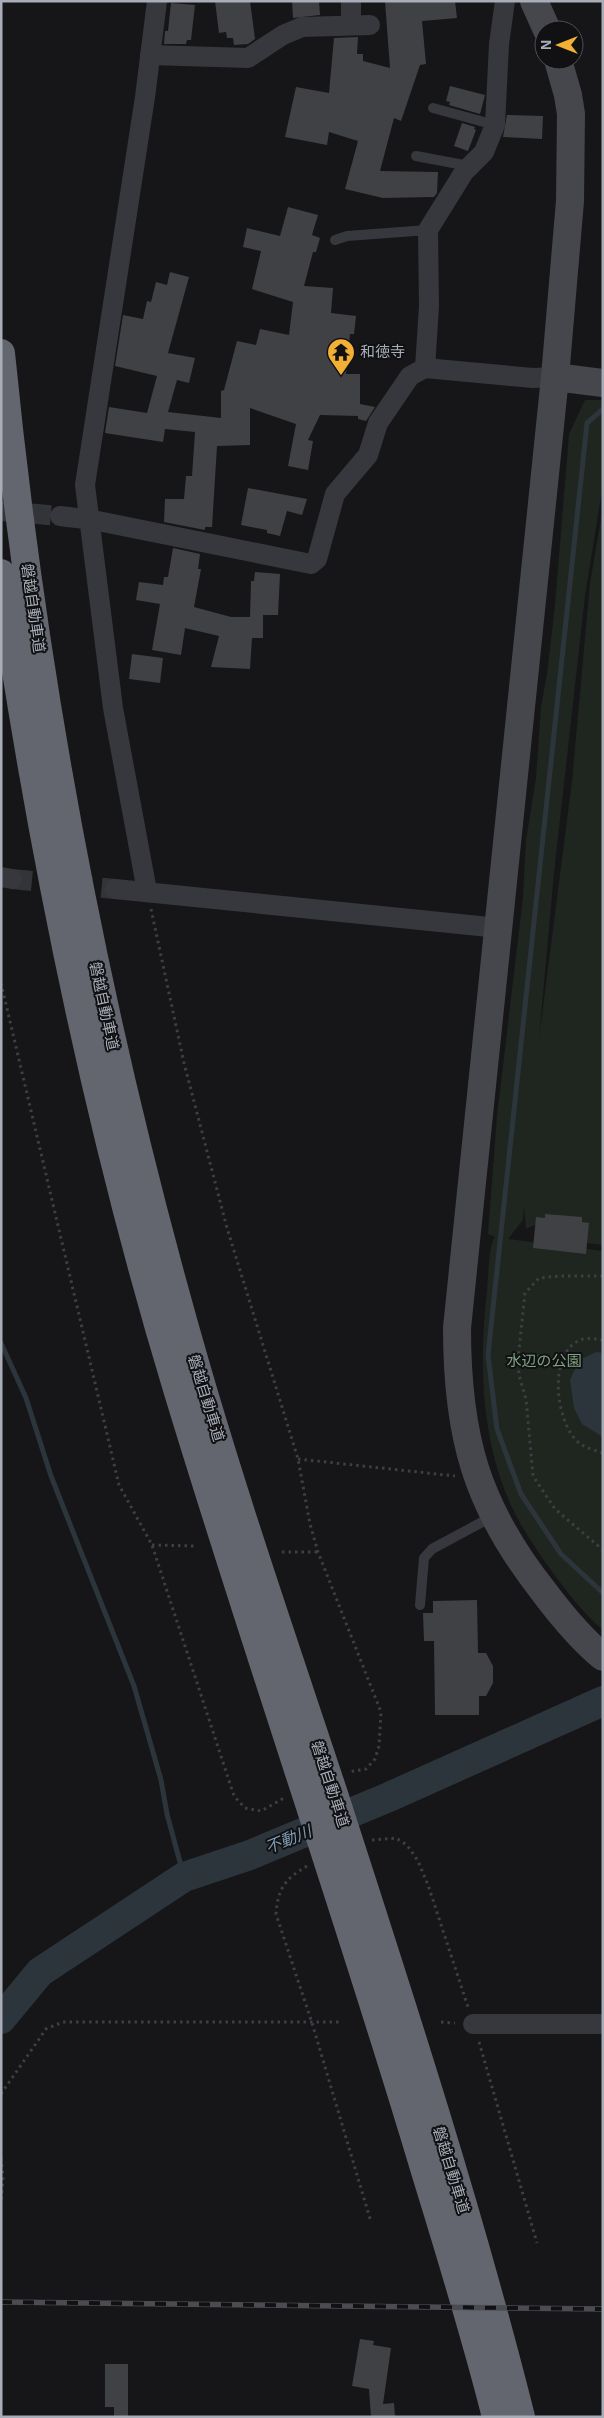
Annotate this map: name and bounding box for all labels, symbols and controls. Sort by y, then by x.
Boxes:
north arrow [534,20,584,70]
text: N [538,40,554,50]
temple icon: 和徳寺 [326,337,356,376]
place label: 和徳寺 [360,343,405,360]
street label: 磐越自動車道 [19,562,48,654]
street label: 磐越自動車道 [87,960,122,1052]
street label: 磐越自動車道 [185,1352,228,1443]
park label: 水辺の公園 [506,1352,582,1369]
street label: 磐越自動車道 [308,1738,352,1829]
water label: 不動川 [263,1822,315,1856]
street label: 磐越自動車道 [430,2124,473,2215]

